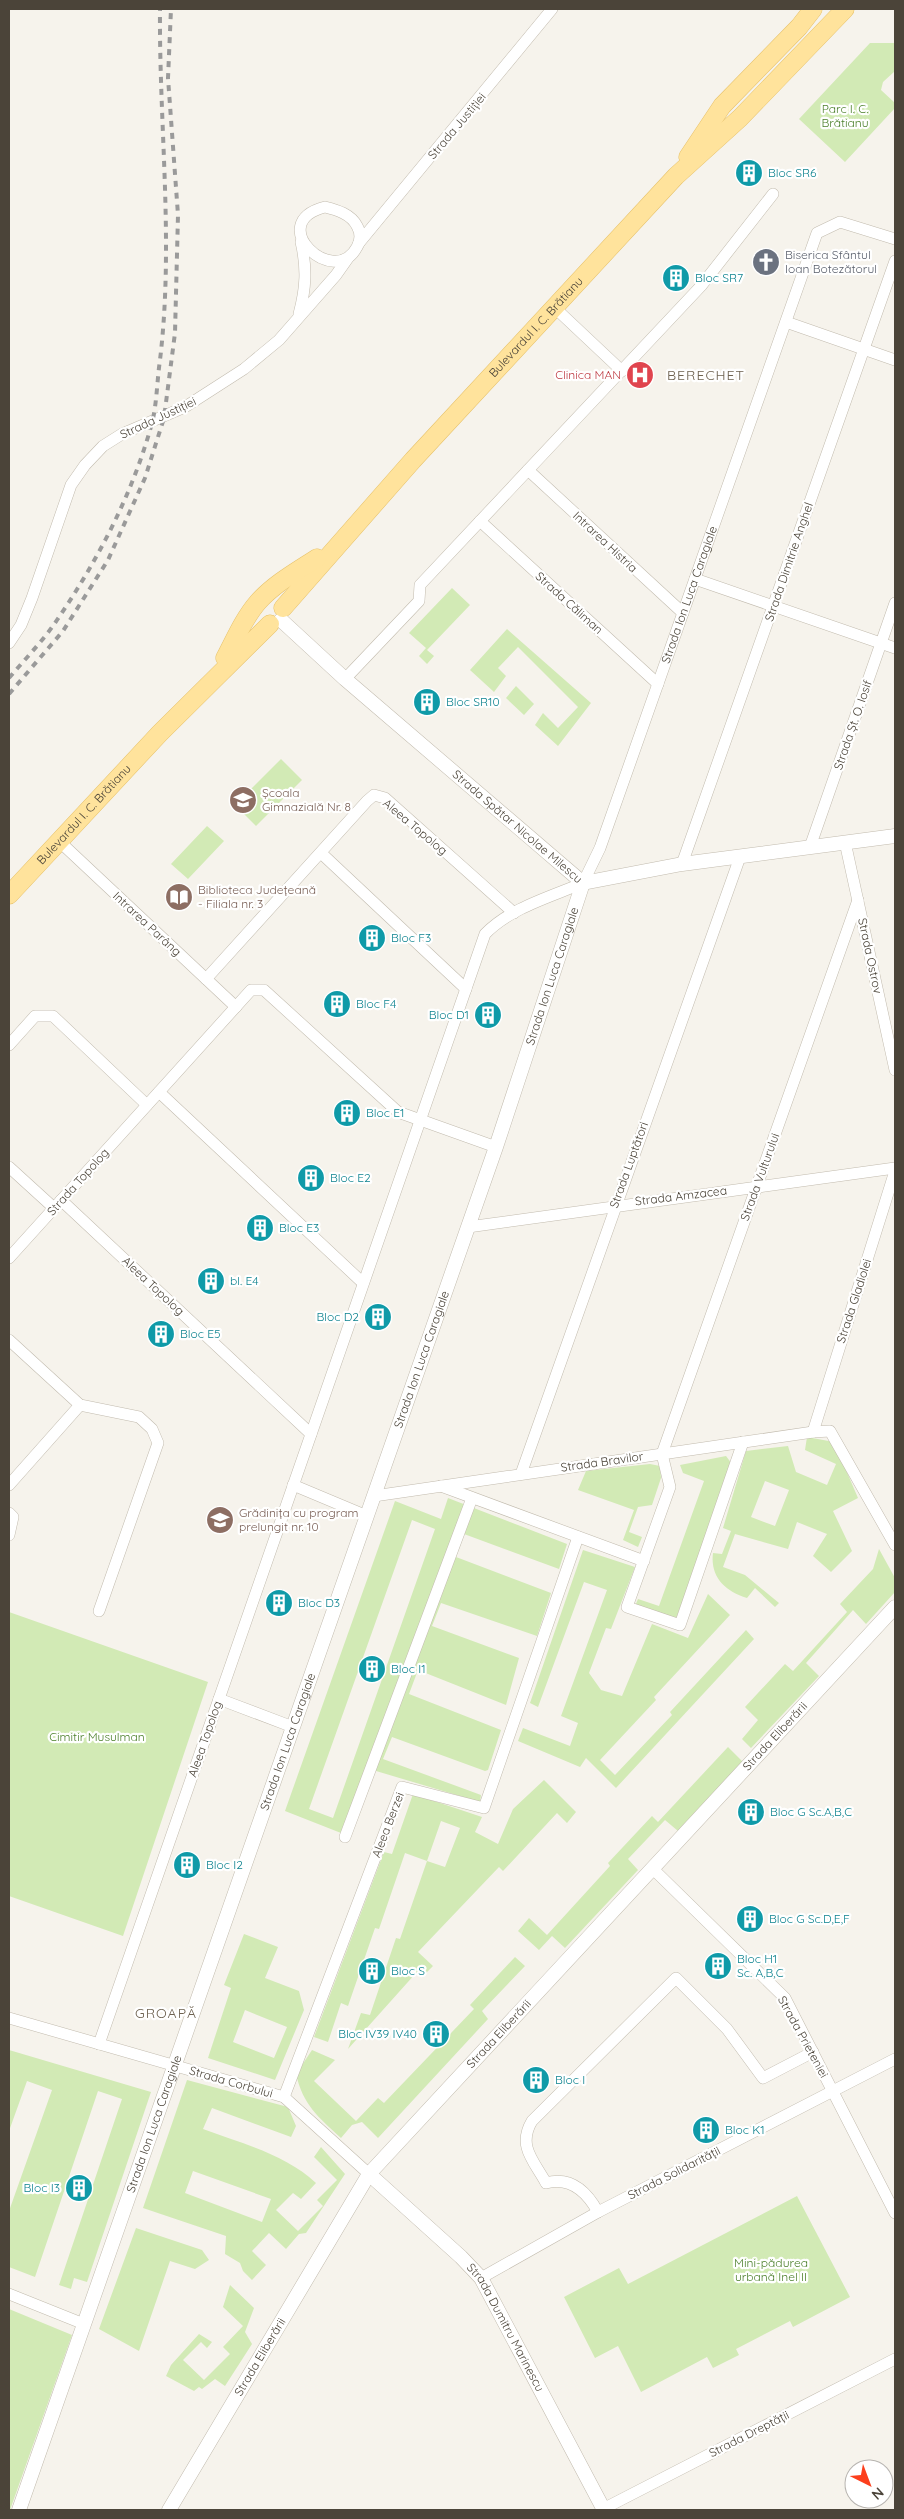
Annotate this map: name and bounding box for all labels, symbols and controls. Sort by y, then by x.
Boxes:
street label: Strada Justiției [424,89,489,162]
park label: Parc I. C. Brătianu [821,101,869,130]
building icon: Bloc SR6 [734,158,764,188]
place label: Bloc SR6 [768,165,817,180]
church icon: Biserica Sfântul Ioan Botezătorul [751,247,781,277]
place label: Biserica Sfântul Ioan Botezătorul [785,247,877,276]
building icon: Bloc SR7 [661,263,691,293]
place label: Bloc SR7 [695,270,743,285]
street label: Bulevardul I. C. Brătianu [485,274,586,380]
hospital icon: Clinica MAN [625,360,655,390]
district label: BERECHET [667,366,745,384]
place label: Clinica MAN [555,367,621,382]
street label: Strada Justiției [117,393,198,442]
street label: Strada Dimitrie Anghel [761,500,816,623]
street label: Intrarea Histria [570,508,641,575]
street label: Strada Ion Luca Caragiale [658,524,720,665]
street label: Strada Căliman [532,568,606,637]
street label: Strada Șt. O. Iosif [830,677,875,772]
building icon: Bloc SR10 [412,687,442,717]
place label: Bloc SR10 [446,694,500,709]
street label: Bulevardul I. C. Brătianu [33,761,134,867]
street label: Strada Spătar Nicolae Milescu [450,766,586,886]
school or university icon: Școala Gimnazială Nr. 8 [228,785,258,815]
place label: Școala Gimnazială Nr. 8 [262,785,351,814]
street label: Aleea Topolog [380,795,451,858]
library icon: Biblioteca Județeană - Filiala nr. 3 [164,882,194,912]
place label: Biblioteca Județeană - Filiala nr. 3 [198,882,316,911]
street label: Intrarea Parâng [110,888,185,959]
street label: Strada Ion Luca Caragiale [522,905,582,1047]
street label: Strada Ostrov [855,917,886,995]
building icon: Bloc F3 [357,923,387,953]
place label: Bloc F3 [391,930,431,945]
building icon: Bloc F4 [322,989,352,1019]
place label: Bloc F4 [356,996,396,1011]
building icon: Bloc D1 [473,1000,503,1030]
place label: Bloc D1 [429,1007,469,1022]
building icon: Bloc E1 [332,1098,362,1128]
place label: Bloc E1 [366,1105,404,1120]
street label: Strada Luptători [606,1120,651,1210]
street label: Strada Vulturului [737,1131,782,1223]
street label: Strada Topolog [44,1145,112,1218]
building icon: Bloc E2 [296,1163,326,1193]
place label: Bloc E2 [330,1170,371,1185]
street label: Strada Amzacea [634,1182,728,1209]
building icon: Bloc E3 [245,1213,275,1243]
place label: Bloc E3 [279,1220,319,1235]
street label: Aleea Topolog [119,1253,188,1318]
street label: Strada Gladiolei [833,1257,874,1345]
building icon: bl. E4 [196,1266,226,1296]
place label: bl. E4 [230,1273,259,1288]
street label: Strada Ion Luca Caragiale [390,1288,452,1430]
building icon: Bloc D2 [363,1302,393,1332]
place label: Bloc D2 [317,1309,359,1324]
building icon: Bloc E5 [146,1319,176,1349]
place label: Bloc E5 [180,1326,221,1341]
street label: Strada Bravilor [560,1448,645,1475]
school or university icon: Grădinița cu program prelungit nr. 10 [205,1505,235,1535]
place label: Grădinița cu program prelungit nr. 10 [239,1505,358,1534]
building icon: Bloc D3 [264,1588,294,1618]
place label: Bloc D3 [298,1595,340,1610]
building icon: Bloc I1 [357,1654,387,1684]
place label: Bloc I1 [391,1661,426,1676]
street label: Strada Ion Luca Caragiale [256,1671,318,1812]
street label: Aleea Topolog [184,1699,225,1779]
street label: Strada Eliberării [739,1699,810,1773]
park label: Cimitir Musulman [49,1729,145,1744]
street label: Aleea Berzei [368,1790,407,1860]
building icon: Bloc G Sc.A,B,C [736,1797,766,1827]
place label: Bloc G Sc.A,B,C [770,1804,852,1819]
building icon: Bloc I2 [172,1850,202,1880]
place label: Bloc I2 [206,1857,243,1872]
building icon: Bloc G Sc.D,E,F [735,1904,765,1934]
place label: Bloc G Sc.D,E,F [769,1911,850,1926]
building icon: Bloc H1 Sc. A,B,C [703,1951,733,1981]
place label: Bloc H1 Sc. A,B,C [737,1951,784,1980]
building icon: Bloc S [357,1956,387,1986]
place label: Bloc S [391,1963,425,1978]
street label: Strada Prieteniei [775,1993,832,2080]
street label: Strada Eliberării [463,1996,534,2071]
district label: GROAPĂ [135,2004,197,2022]
building icon: Bloc IV39 IV40 [421,2019,451,2049]
place label: Bloc IV39 IV40 [338,2026,417,2041]
street label: Strada Ion Luca Caragiale [123,2053,185,2195]
street label: Strada Corbului [188,2062,275,2101]
building icon: Bloc I [521,2065,551,2095]
place label: Bloc I [555,2072,585,2087]
building icon: Bloc K1 [691,2115,721,2145]
place label: Bloc K1 [725,2122,765,2137]
street label: Strada Solidarității [625,2143,723,2202]
building icon: Bloc I3 [64,2173,94,2203]
place label: Bloc I3 [24,2180,60,2195]
park label: Mini-pădurea urbană Inel II [734,2255,808,2284]
street label: Strada Dumitru Marinescu [464,2260,548,2394]
street label: Strada Eliberării [231,2315,289,2399]
street label: Strada Dreptății [706,2407,791,2460]
north arrow [844,2459,894,2509]
text: N [868,2484,888,2504]

